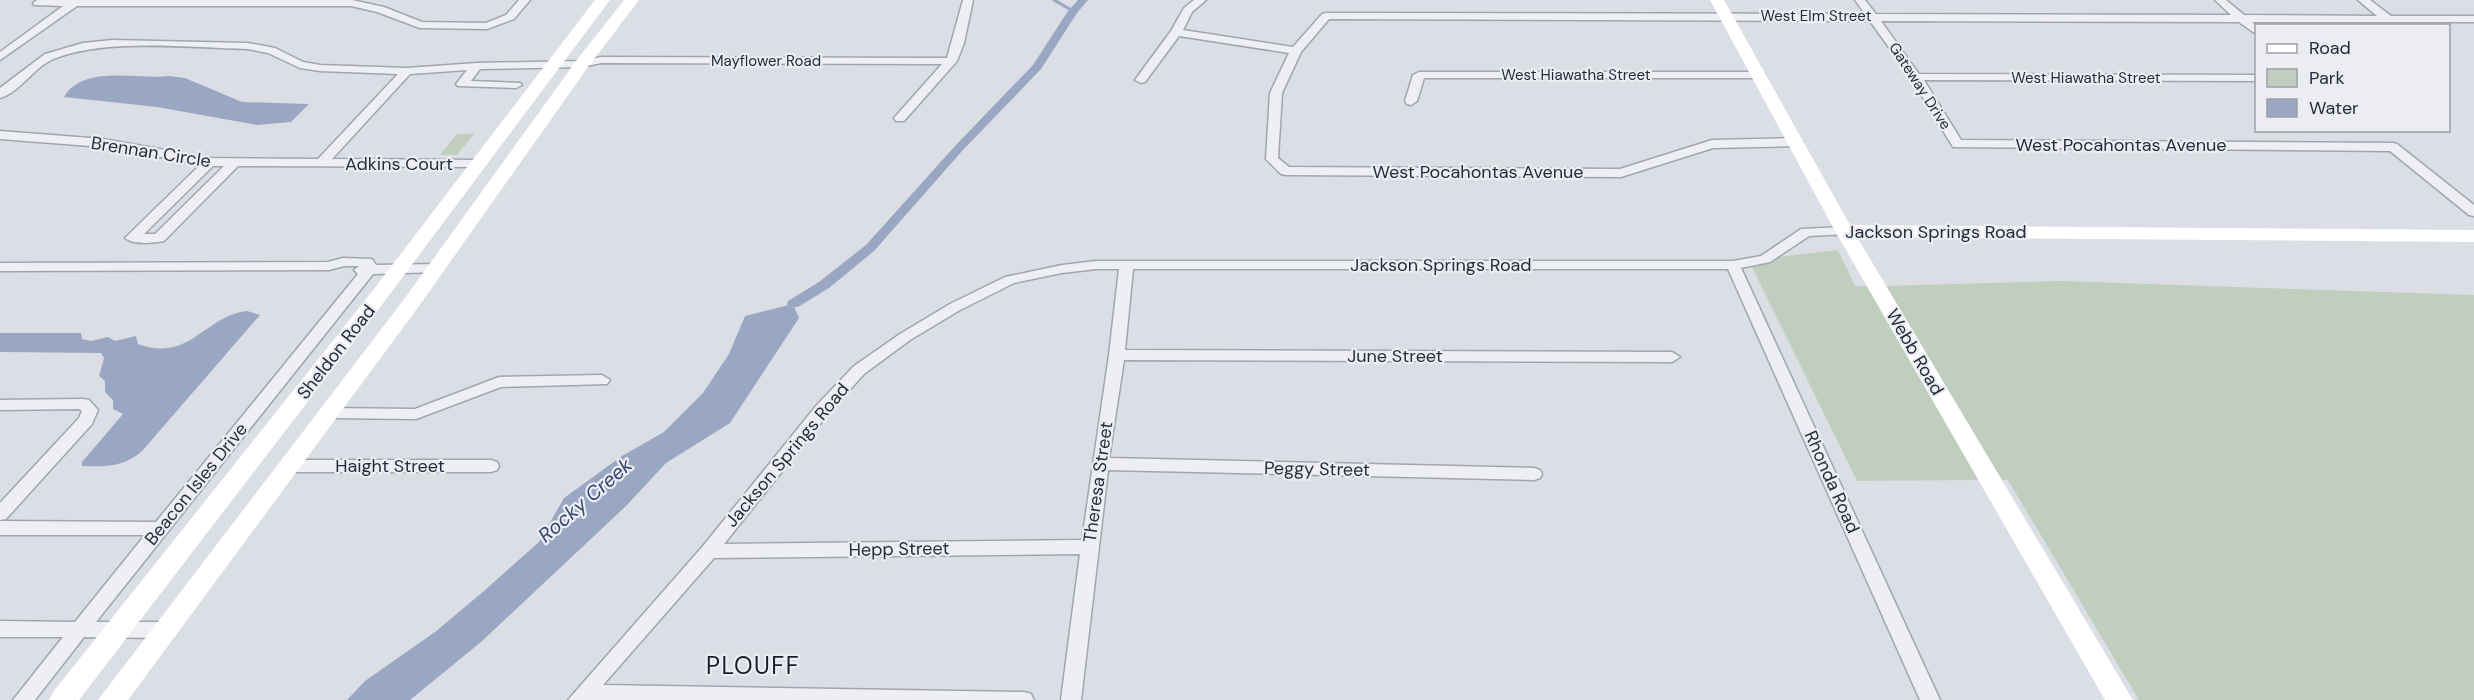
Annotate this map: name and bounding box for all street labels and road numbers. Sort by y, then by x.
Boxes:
street label: West Elm Street [1760,6,1872,26]
street label: Gateway Drive [1884,39,1956,133]
street label: Mayflower Road [711,51,821,71]
street label: West Hiawatha Street [1501,65,1651,85]
street label: West Hiawatha Street [2011,68,2161,88]
street label: Brennan Circle [89,131,213,173]
street label: West Pocahontas Avenue [2015,133,2227,157]
street label: Adkins Court [345,152,453,176]
street label: West Pocahontas Avenue [1372,160,1584,184]
street label: Jackson Springs Road [1845,220,2027,244]
street label: Jackson Springs Road [1350,253,1532,277]
street label: Sheldon Road [291,300,381,404]
street label: Webb Road [1881,304,1949,400]
street label: June Street [1347,344,1443,368]
street label: Jackson Springs Road [720,378,854,532]
street label: Beacon Isles Drive [139,418,253,550]
street label: Theresa Street [1078,420,1118,544]
street label: Rhonda Road [1799,427,1865,537]
street label: Haight Street [335,454,445,478]
street label: Peggy Street [1264,456,1370,482]
street label: Hepp Street [848,536,950,562]

